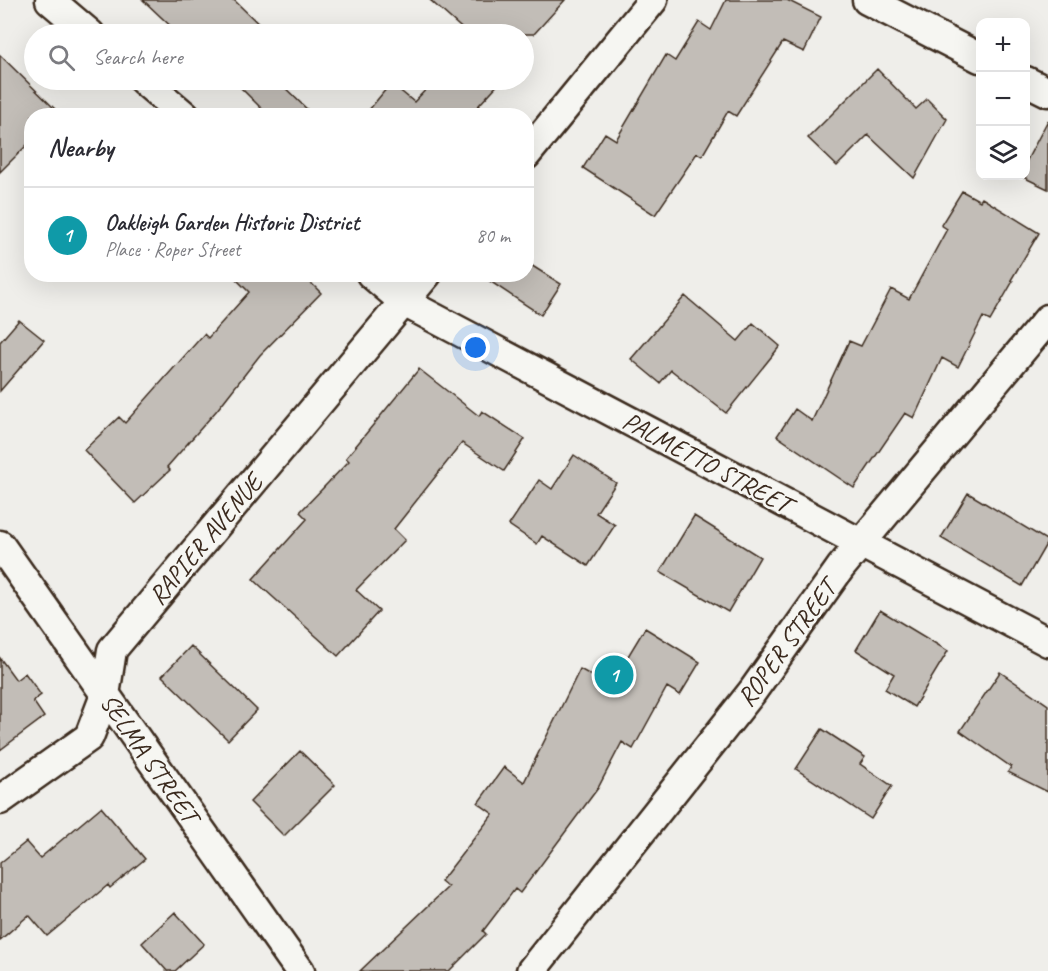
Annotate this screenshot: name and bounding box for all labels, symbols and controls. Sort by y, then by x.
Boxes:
map controls [976,18,1030,180]
button: + [976,18,1030,72]
search box [24,24,534,90]
icon: search [45,41,78,74]
text: Search here [93,43,183,71]
button: − [976,72,1030,126]
button: layers [976,126,1030,180]
text: Nearby [48,131,113,164]
text: Oakleigh Garden Historic District [105,209,359,237]
text: 1 [63,223,72,248]
text: 80 m [476,223,510,248]
text: Place · Roper Street [105,237,240,262]
your location [461,333,490,362]
street label: PALMETTO STREET [617,404,803,524]
street label: RAPIER AVENUE [141,465,272,612]
street label: ROPER STREET [729,569,846,713]
pin: 1 [594,652,634,698]
street label: SELMA STREET [93,687,209,834]

